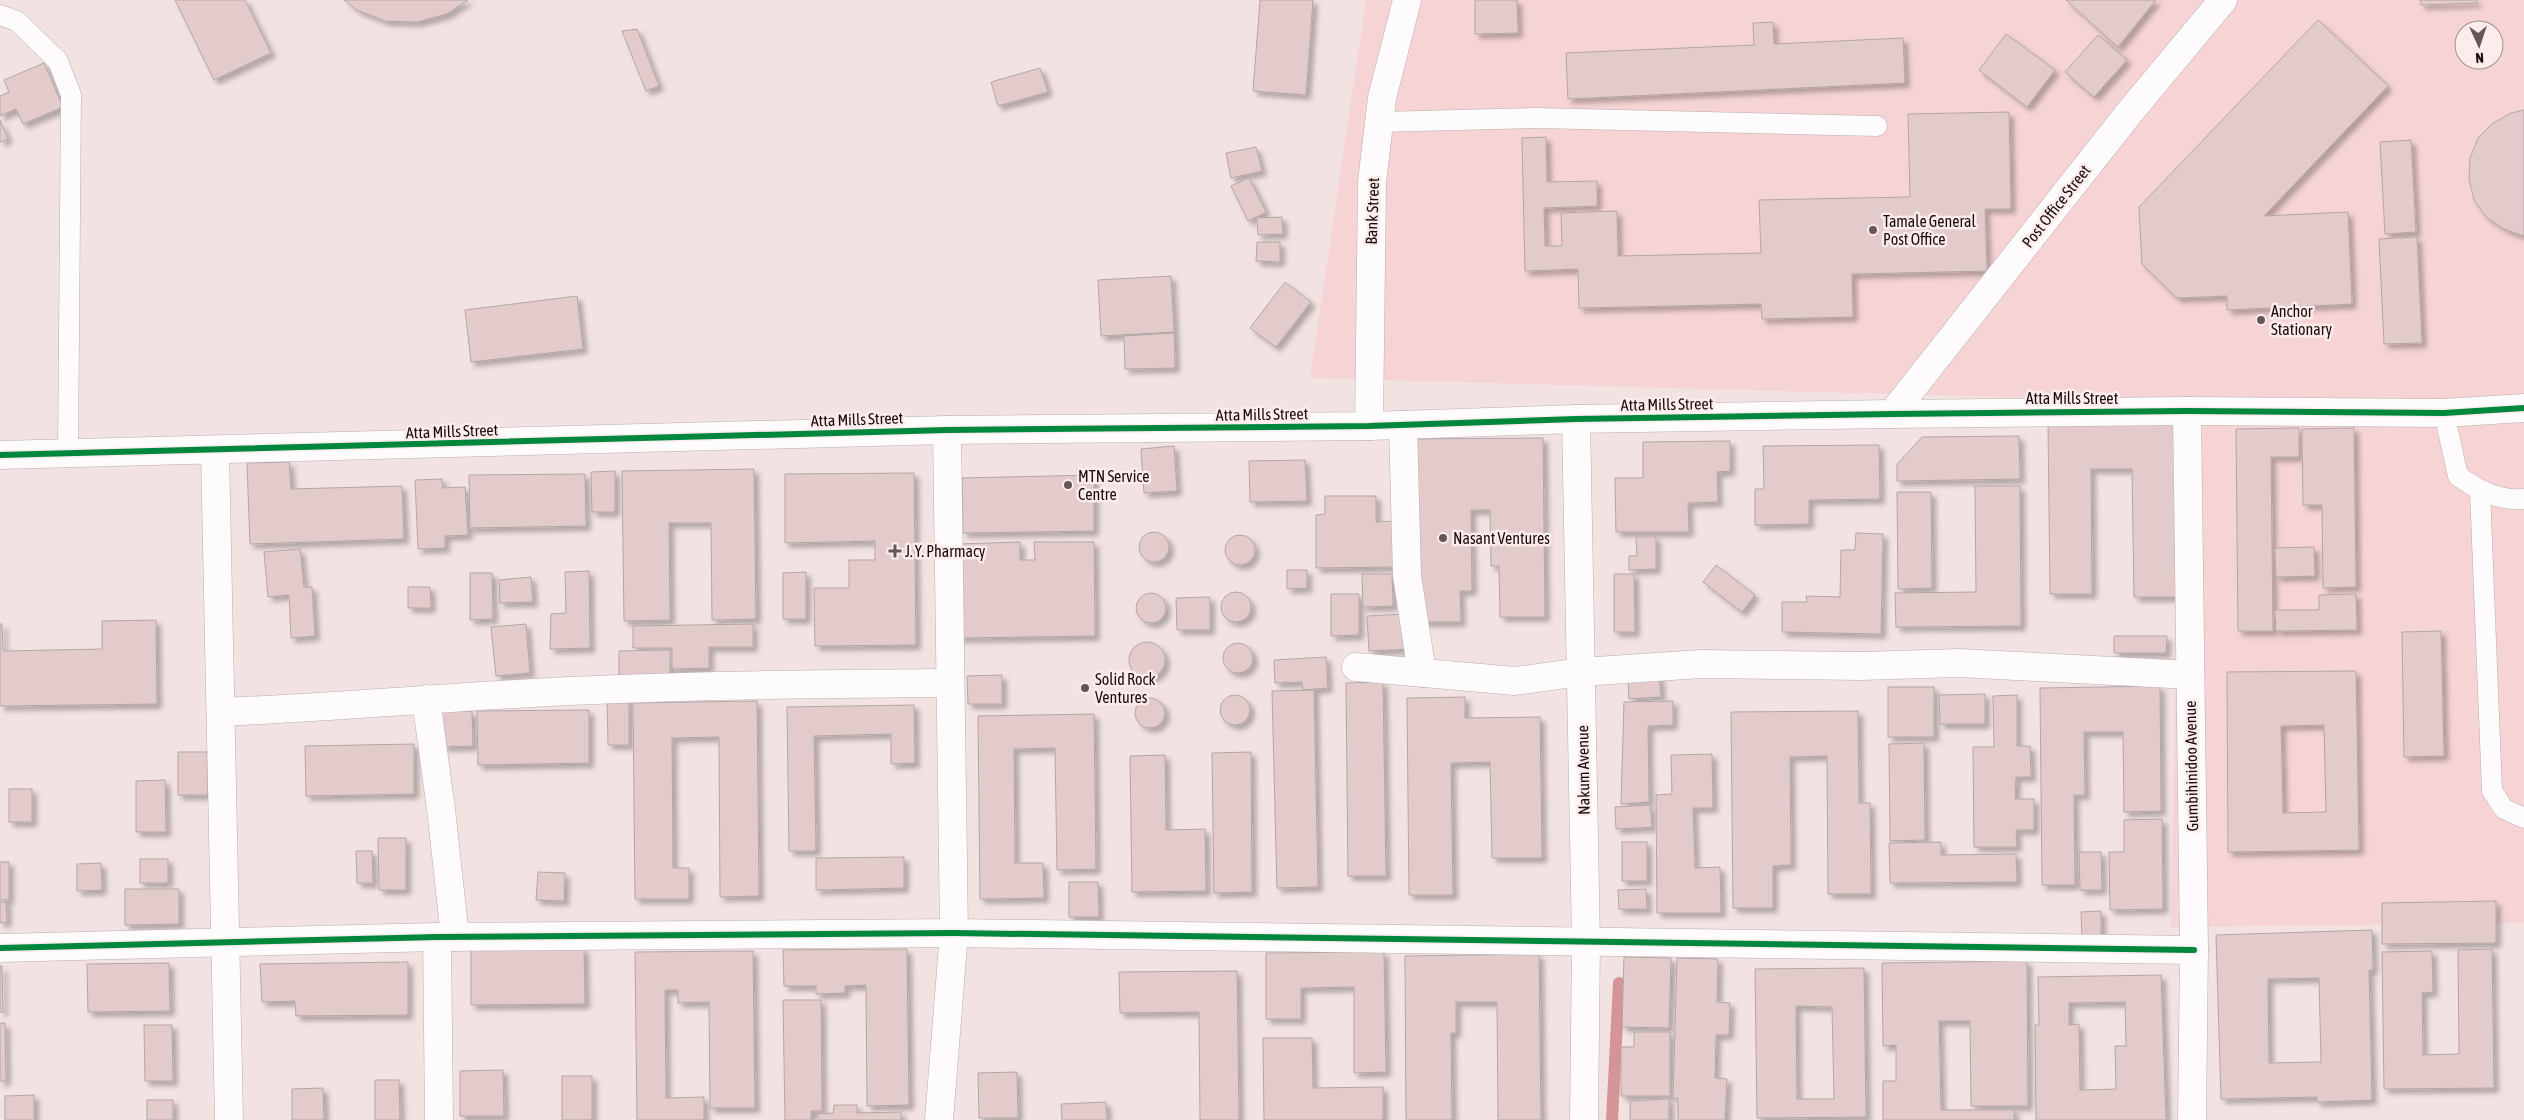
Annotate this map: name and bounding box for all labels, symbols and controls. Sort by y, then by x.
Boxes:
north arrow [2454,20,2504,70]
text: N [2475,50,2484,66]
street label: Post Office Street [2018,161,2094,251]
street label: Bank Street [1362,177,1382,245]
place label: Tamale General Post Office [1883,212,1976,248]
marker: Tamale General Post Office [1867,224,1879,236]
place label: Anchor Stationary [2271,302,2332,339]
marker: Anchor Stationary [2255,314,2267,326]
street label: Atta Mills Street [2026,389,2119,407]
street label: Atta Mills Street [1621,394,1714,414]
street label: Atta Mills Street [1216,404,1309,424]
street label: Atta Mills Street [810,408,904,430]
street label: Atta Mills Street [405,420,499,442]
place label: MTN Service Centre [1078,467,1150,503]
marker: MTN Service Centre [1062,479,1074,491]
place label: Nasant Ventures [1453,529,1550,547]
marker: Nasant Ventures [1437,532,1449,544]
place label: J. Y. Pharmacy [905,542,986,561]
marker: J. Y. Pharmacy [889,545,901,557]
place label: Solid Rock Ventures [1095,670,1155,706]
marker: Solid Rock Ventures [1079,682,1091,694]
street label: Gumbihinidoo Avenue [2181,700,2201,832]
street label: Nakum Avenue [1573,725,1593,815]

